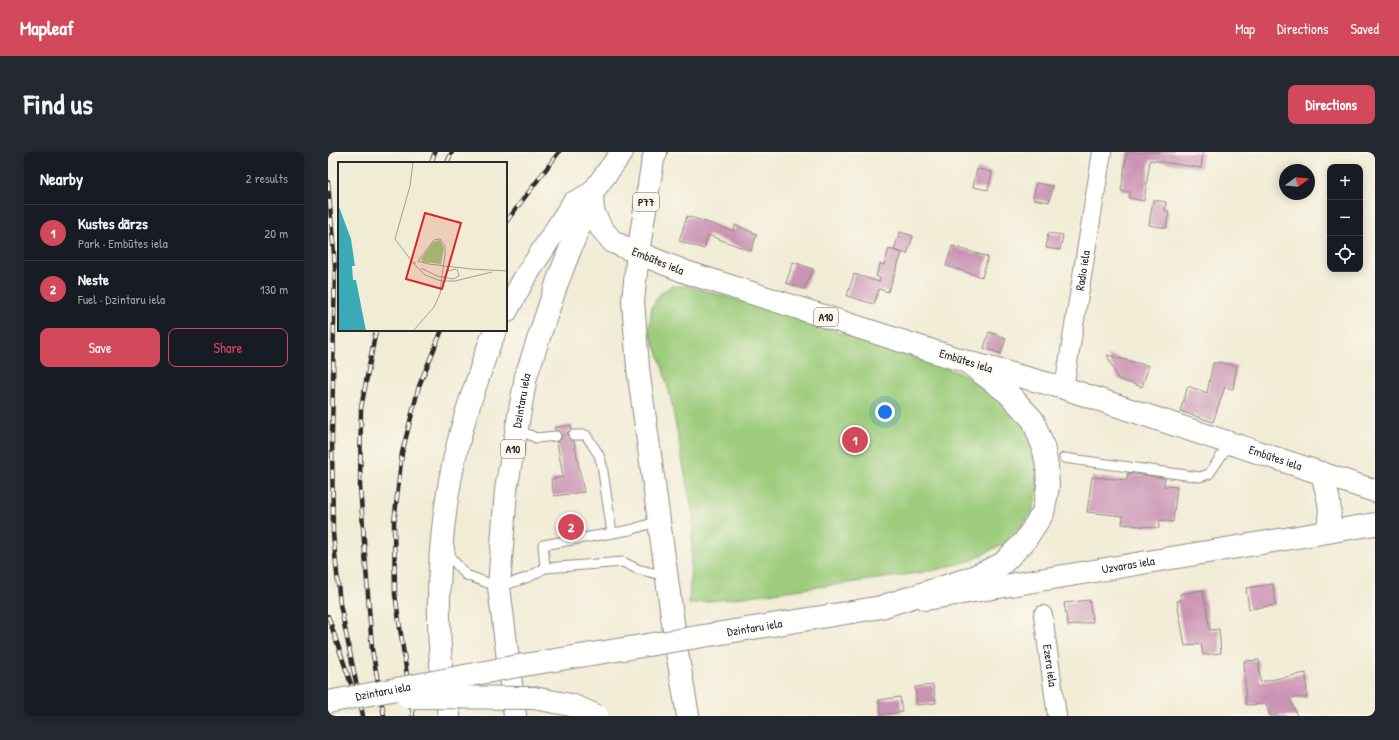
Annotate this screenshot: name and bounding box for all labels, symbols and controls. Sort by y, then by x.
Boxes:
text: Mapleaf [20,15,74,41]
text: Map [1235,19,1255,38]
text: Directions [1277,19,1328,38]
text: Saved [1350,19,1379,38]
text: Find us [24,85,93,123]
button: Directions [1288,85,1375,124]
inset map [338,162,507,331]
north arrow [1279,164,1315,200]
map controls [1327,164,1363,272]
button: + [1327,164,1363,200]
text: Nearby [40,167,83,190]
text: 2 results [246,169,288,187]
road number: P77 [633,193,659,211]
button: − [1327,200,1363,236]
text: Kustes dārzs [78,213,148,234]
text: 1 [51,224,55,242]
text: 20 m [264,224,288,242]
text: Park · Embūtes iela [78,234,168,252]
button: locate [1327,236,1363,272]
street label: Embūtes iela [630,242,687,279]
street label: Radio iela [1071,249,1094,292]
text: Neste [78,269,109,290]
text: 2 [50,280,56,298]
text: 130 m [260,280,288,298]
text: Fuel · Dzintaru iela [78,290,165,308]
road number: A10 [814,308,838,326]
button: Save [40,328,160,367]
button: Share [168,328,288,367]
street label: Embūtes iela [937,344,995,377]
street label: Dzintaru iela [508,370,535,429]
your location [875,402,895,422]
pin: 1 [842,425,868,455]
road number: A10 [501,440,525,458]
street label: Embūtes iela [1247,441,1304,474]
pin: 2 [558,512,584,542]
street label: Uzvaras iela [1100,552,1156,578]
street label: Dzintaru iela [726,614,783,640]
street label: Ezera iela [1039,643,1062,688]
street label: Dzintaru iela [354,678,412,705]

